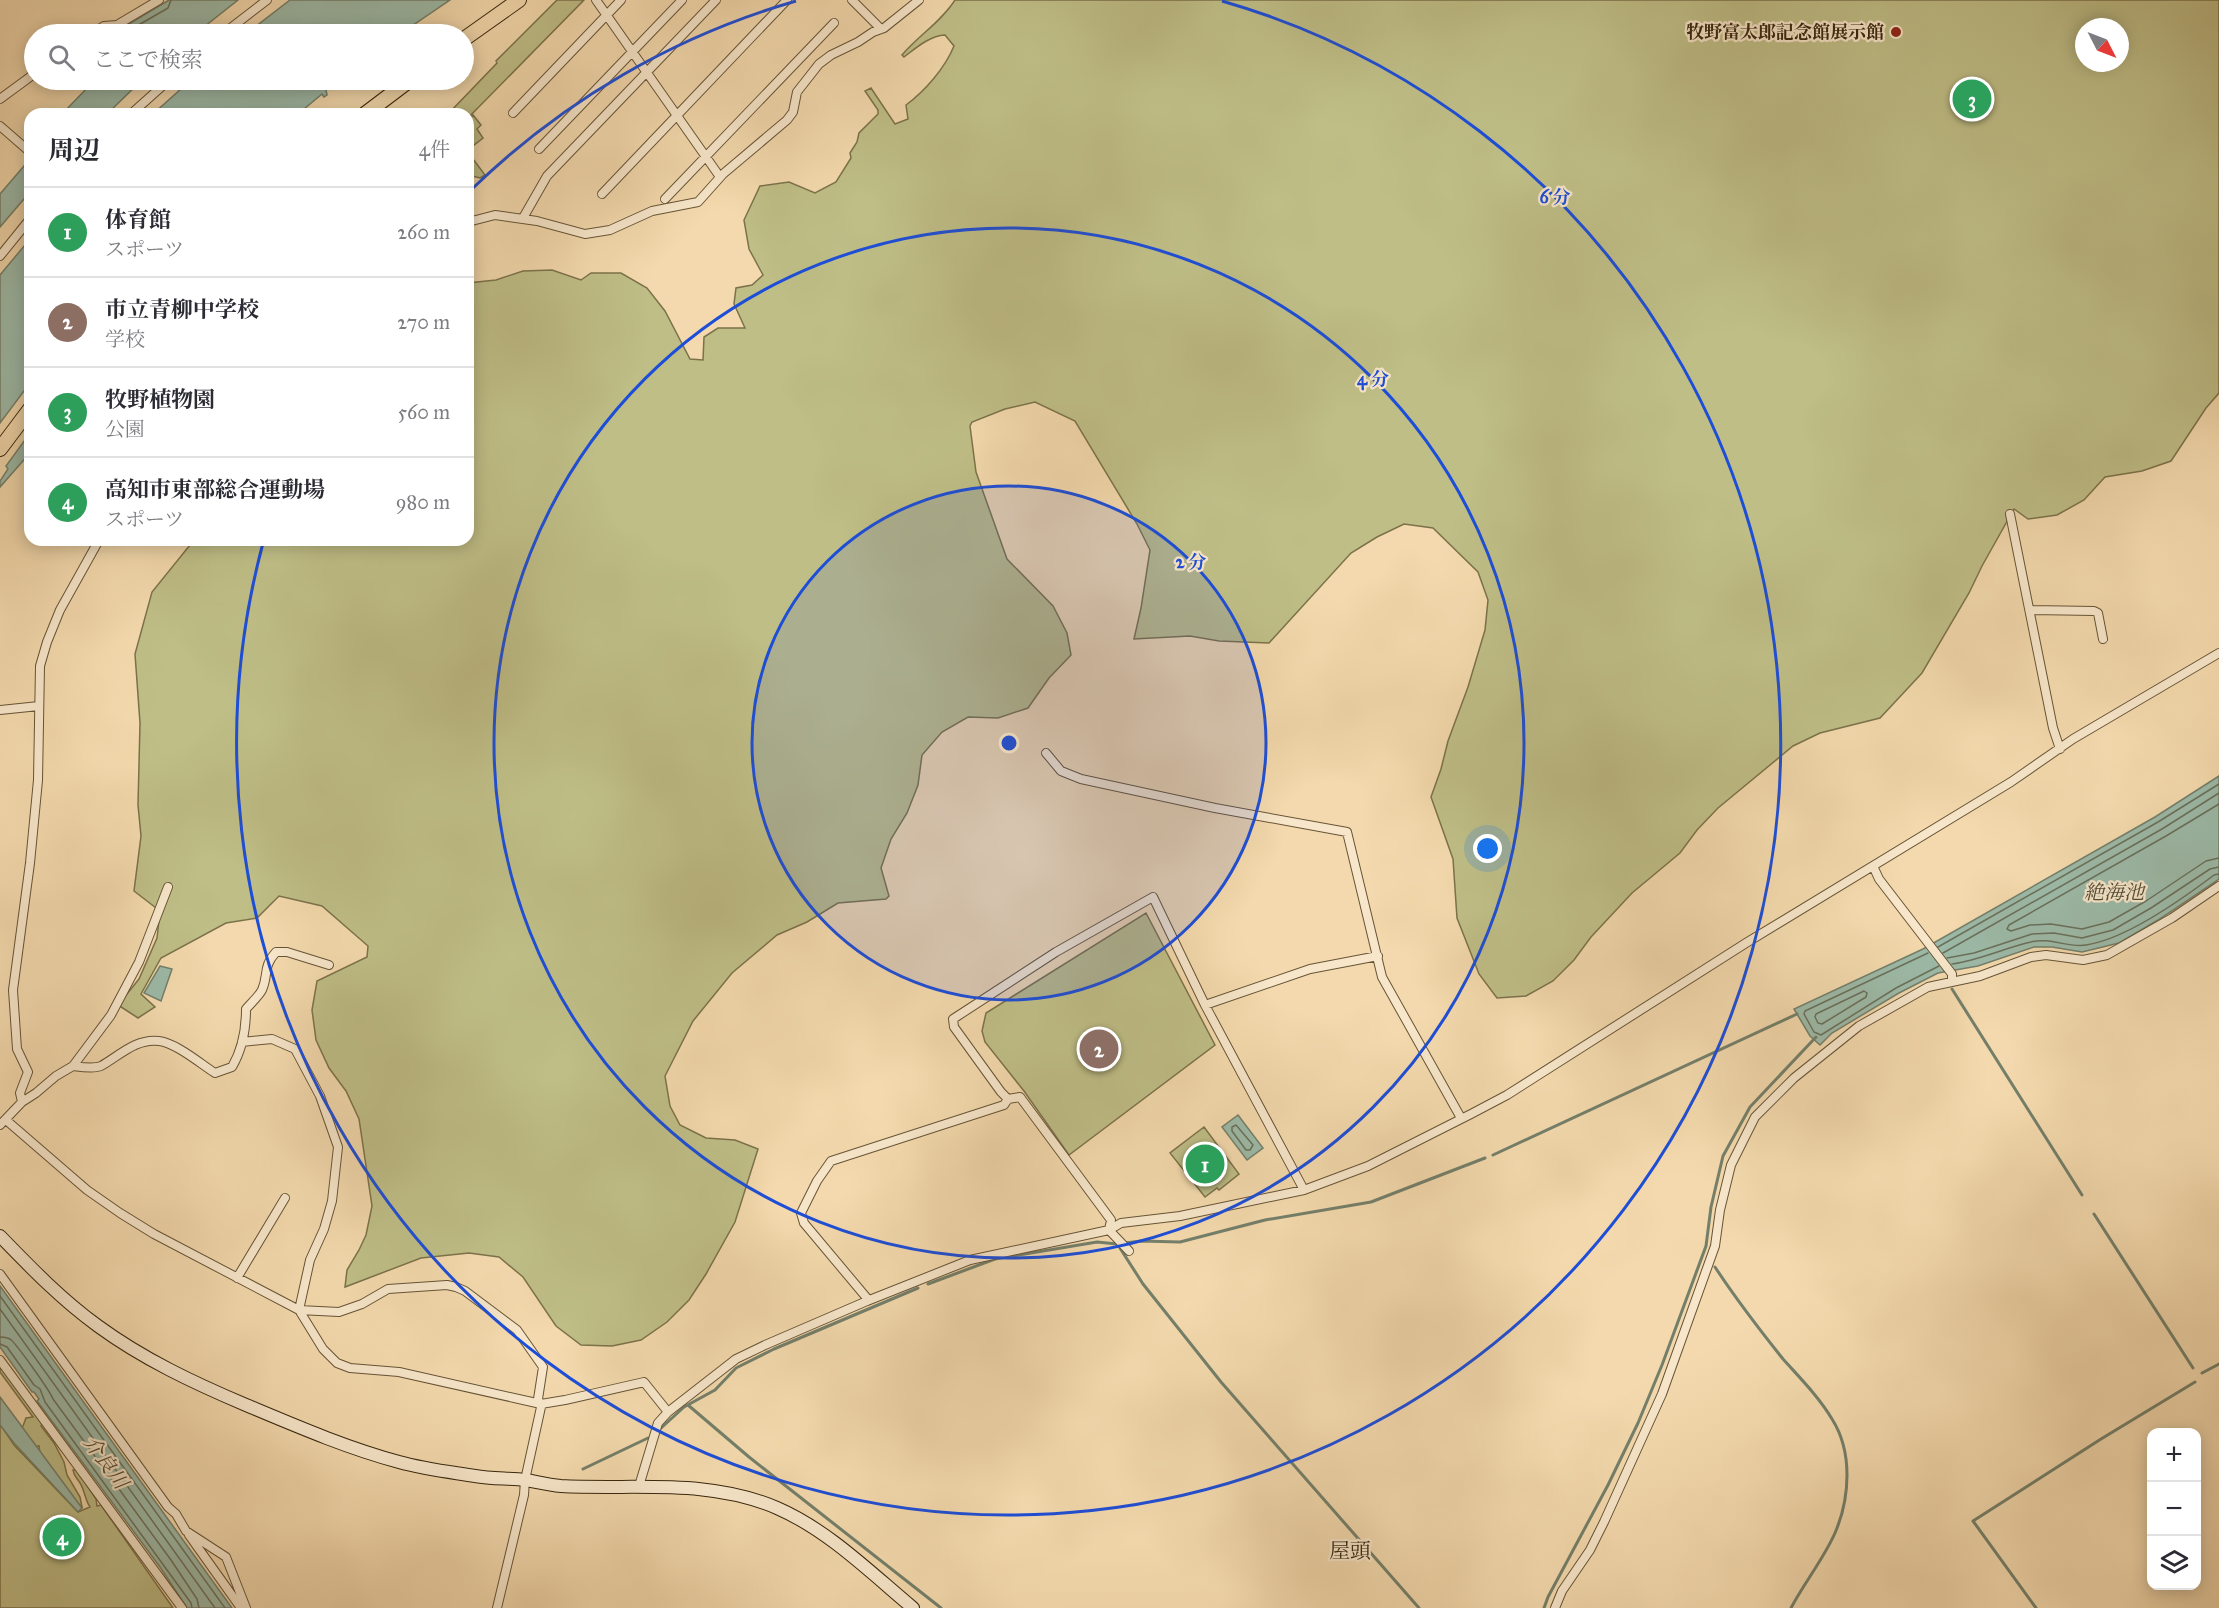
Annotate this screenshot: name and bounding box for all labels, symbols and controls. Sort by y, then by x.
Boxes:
north arrow [2075,18,2129,72]
place label: 牧野富太郎記念館展示館 [1686,21,1884,43]
search box [24,24,474,90]
marker: 牧野富太郎記念館展示館 [1889,25,1903,39]
icon: search [45,41,78,74]
text: ここで検索 [93,46,203,73]
pin: 3 [1952,76,1992,122]
text: 周辺 [48,134,100,166]
text: 4件 [419,137,450,161]
text: 6 分 [1539,186,1571,208]
text: 体育館 [105,206,171,233]
text: 1 [64,220,71,244]
text: 260 m [397,220,450,244]
text: スポーツ [105,237,184,261]
text: 市立青柳中学校 [105,296,259,323]
text: 2 [63,310,72,334]
text: 270 m [397,310,450,334]
text: 学校 [105,327,145,351]
text: 4 分 [1357,368,1389,391]
text: 牧野植物園 [105,386,215,413]
text: 3 [64,400,72,424]
text: 560 m [398,400,450,424]
text: 公園 [105,417,145,441]
text: 高知市東部総合運動場 [105,476,325,503]
text: 4 [62,490,73,514]
text: 980 m [396,490,450,514]
text: スポーツ [105,507,184,531]
text: 2 分 [1176,551,1206,573]
centre of rings [999,733,1019,753]
your location [1473,834,1502,863]
water label: 絶海池 [2084,880,2146,904]
pin: 2 [1080,1026,1118,1072]
pin: 1 [1186,1142,1224,1186]
map controls [2147,1428,2201,1590]
button: + [2147,1428,2201,1482]
water label: 介良川 [79,1431,135,1495]
button: − [2147,1482,2201,1536]
pin: 4 [42,1514,82,1560]
button: layers [2147,1536,2201,1590]
district label: 屋頭 [1329,1538,1371,1564]

